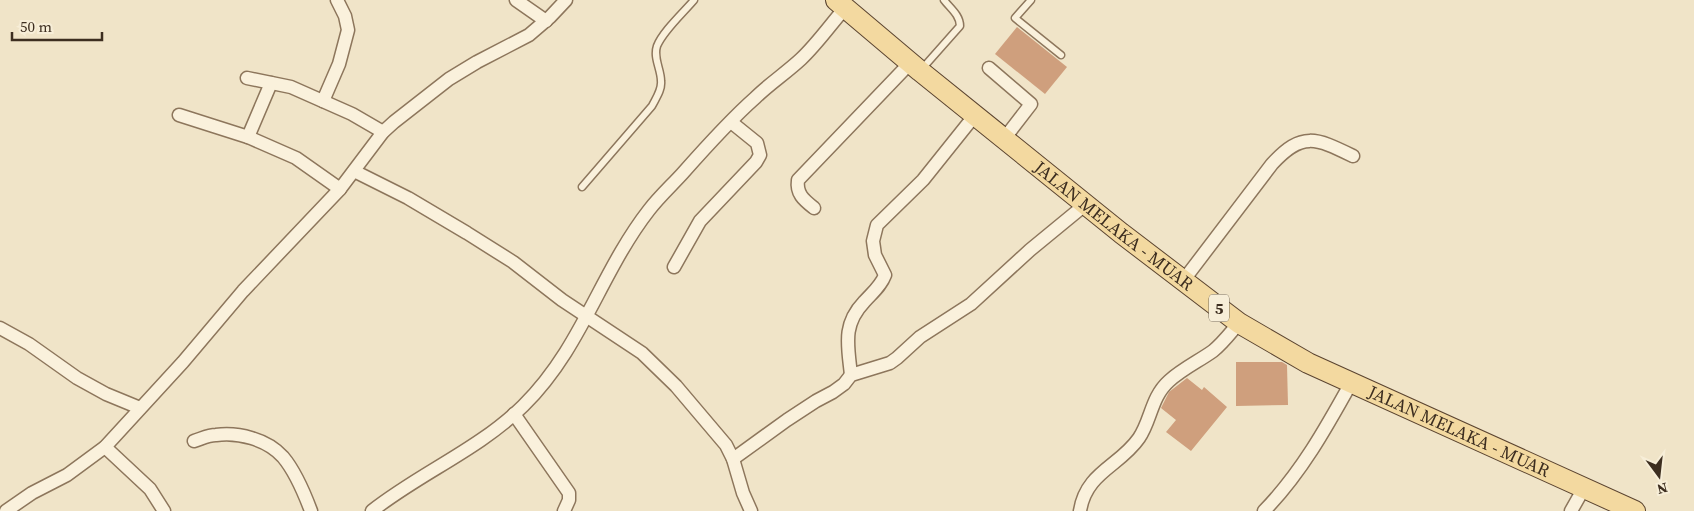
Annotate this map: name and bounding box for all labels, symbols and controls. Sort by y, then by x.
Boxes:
scale bar [12,10,102,42]
text: 50 m [20,16,52,37]
street label: JALAN MELAKA - MUAR [1028,154,1199,296]
road number: 5 [1209,294,1229,322]
street label: JALAN MELAKA - MUAR [1363,378,1554,483]
north arrow [1634,451,1684,501]
text: N [1655,478,1670,500]

